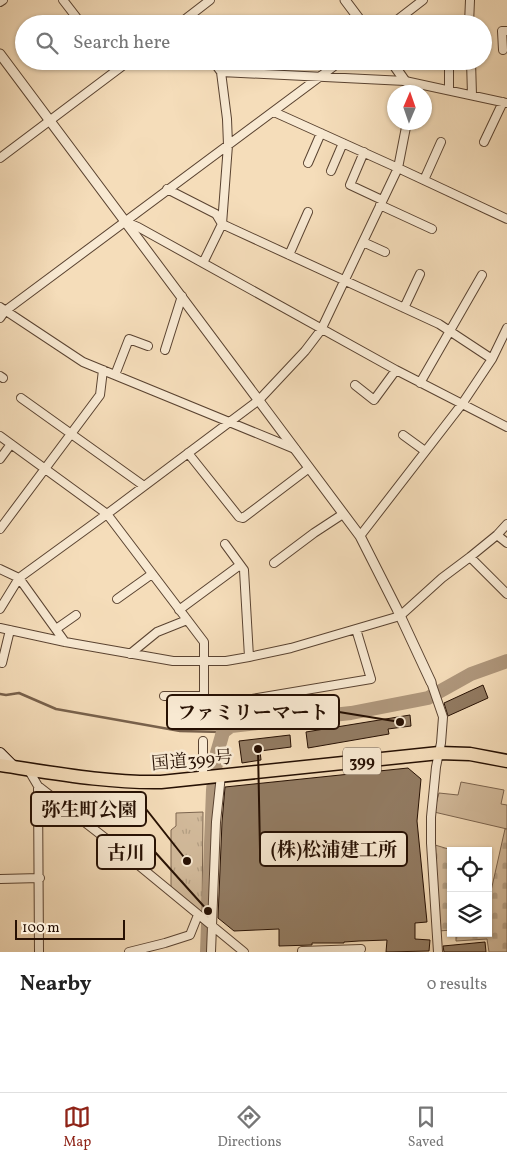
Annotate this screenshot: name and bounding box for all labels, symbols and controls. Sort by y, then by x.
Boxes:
search box [15,15,492,70]
icon: search [33,29,61,57]
text: Search here [73,30,170,56]
north arrow [387,85,432,130]
callout: ファミリーマート [167,695,339,729]
text: ファミリーマート [177,701,329,727]
street label: 国道399号 [150,745,234,778]
road number: 399 [343,748,381,774]
callout: 弥生町公園 [31,792,146,826]
text: 弥生町公園 [41,798,137,824]
callout: (株)松浦建工所 [260,832,407,866]
callout: 古川 [97,835,155,869]
text: (株)松浦建工所 [271,838,397,864]
text: 古川 [107,841,145,867]
map controls [447,847,492,937]
button: locate [447,847,492,892]
button: layers [447,892,492,937]
scale bar [15,917,125,940]
text: 100 m [22,919,60,938]
text: Nearby [20,970,91,999]
text: 0 results [427,974,487,996]
tab: Map [63,1103,91,1152]
tab: Directions [217,1103,282,1152]
tab: Saved [408,1103,444,1152]

